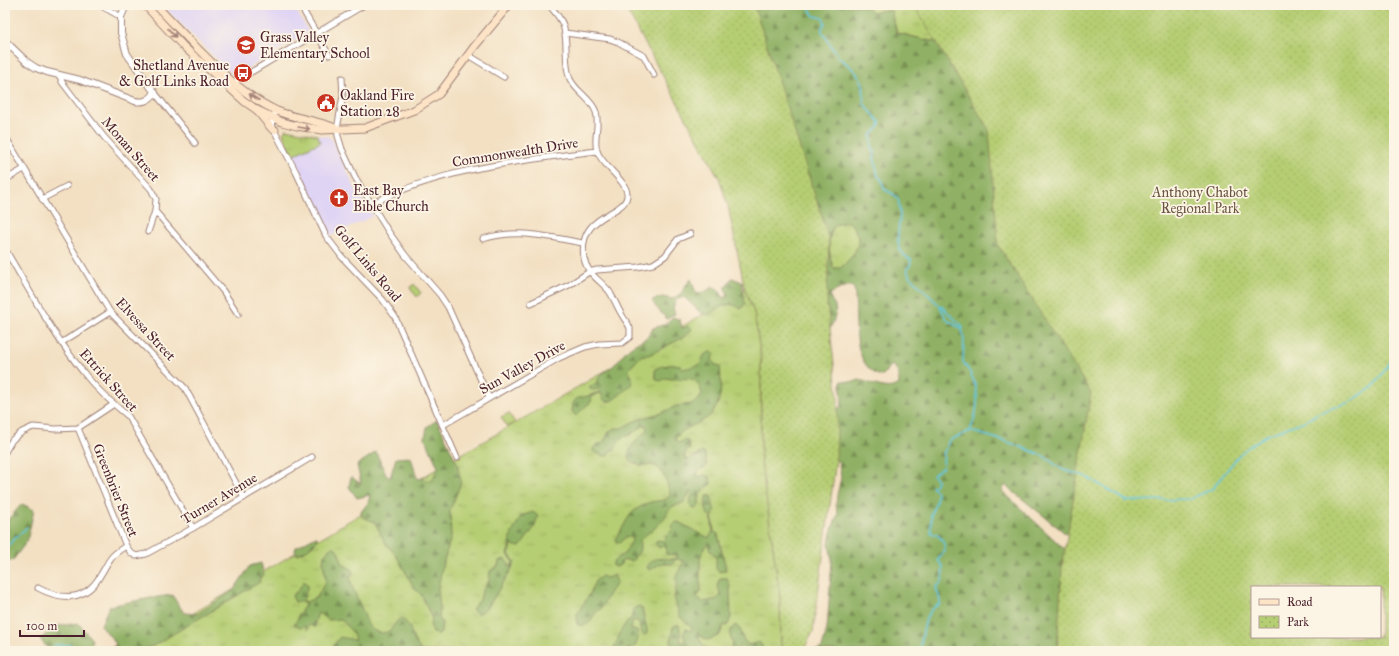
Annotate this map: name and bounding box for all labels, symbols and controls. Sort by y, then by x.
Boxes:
one-way arrow [167,28,176,39]
place label: Grass Valley Elementary School [260,29,370,62]
school or university icon: Grass Valley Elementary School [235,34,257,56]
place label: Shetland Avenue & Golf Links Road [119,57,229,90]
bus stop icon: Shetland Avenue & Golf Links Road [232,62,254,84]
place label: Oakland Fire Station 28 [340,87,415,120]
public building icon: Oakland Fire Station 28 [315,92,337,114]
one-way arrow [248,93,259,102]
street label: Monan Street [98,113,163,185]
one-way arrow [297,124,310,132]
street label: Commonwealth Drive [451,134,579,171]
place label: East Bay Bible Church [353,182,429,215]
park label: Anthony Chabot Regional Park [1151,184,1248,217]
church icon: East Bay Bible Church [328,187,350,209]
street label: Golf Links Road [331,221,405,305]
street label: Elvessa Street [112,294,179,364]
street label: Sun Valley Drive [476,337,568,398]
street label: Ettrick Street [76,345,141,415]
street label: Greenbrier Street [89,441,142,539]
street label: Turner Avenue [178,469,261,528]
legend [1251,586,1381,638]
text: Road [1287,595,1313,609]
scale bar [20,612,84,638]
text: Park [1287,615,1309,629]
text: 100 m [26,619,57,633]

